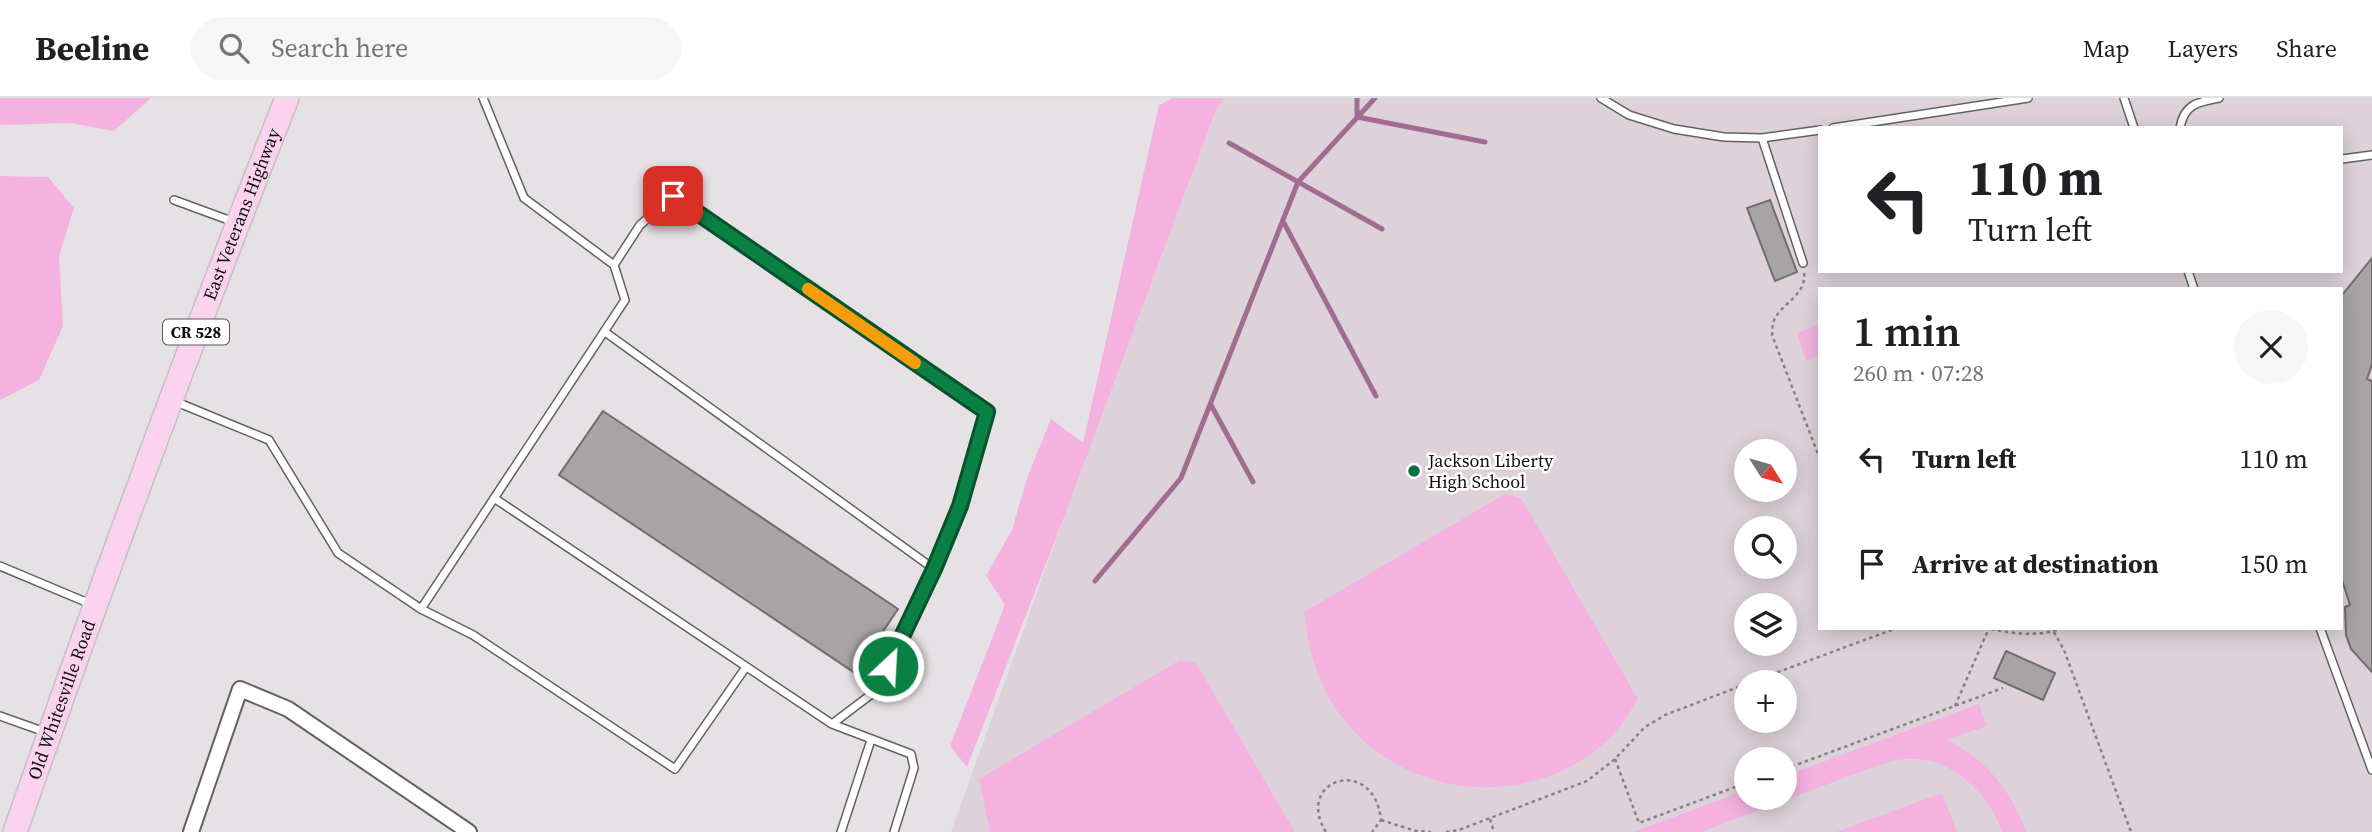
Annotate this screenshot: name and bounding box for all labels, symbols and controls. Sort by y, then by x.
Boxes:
search box [191,17,681,80]
text: Beeline [35,26,149,71]
icon: search [215,29,253,67]
text: Search here [271,30,408,66]
text: Map [2083,32,2130,65]
text: Layers [2168,32,2238,65]
text: Share [2276,32,2337,65]
street label: East Veterans Highway [197,124,286,304]
text: 110 m [1968,144,2103,211]
icon: left [1853,154,1944,245]
pin [643,166,703,226]
icon: arrive [654,177,692,215]
text: Turn left [1968,208,2092,252]
text: 1 min [1853,302,1961,360]
button: close [2234,310,2308,384]
road number: CR 528 [163,320,229,344]
text: 260 m · 07:28 [1853,357,1984,389]
north arrow [1734,439,1797,502]
map controls [1734,439,1797,810]
icon: left [1853,440,1891,478]
text: Turn left [1912,441,2016,477]
text: 110 m [2240,441,2308,477]
place label: Jackson Liberty High School [1427,448,1554,494]
marker: Jackson Liberty High School [1406,463,1422,479]
button: search [1734,516,1797,579]
icon: arrive [1853,545,1891,583]
text: Arrive at destination [1912,546,2159,582]
text: 150 m [2240,546,2308,582]
button: layers [1734,593,1797,656]
street label: Old Whitesville Road [21,617,101,783]
position arrow [851,629,925,703]
button: + [1734,670,1797,733]
button: − [1734,747,1797,810]

